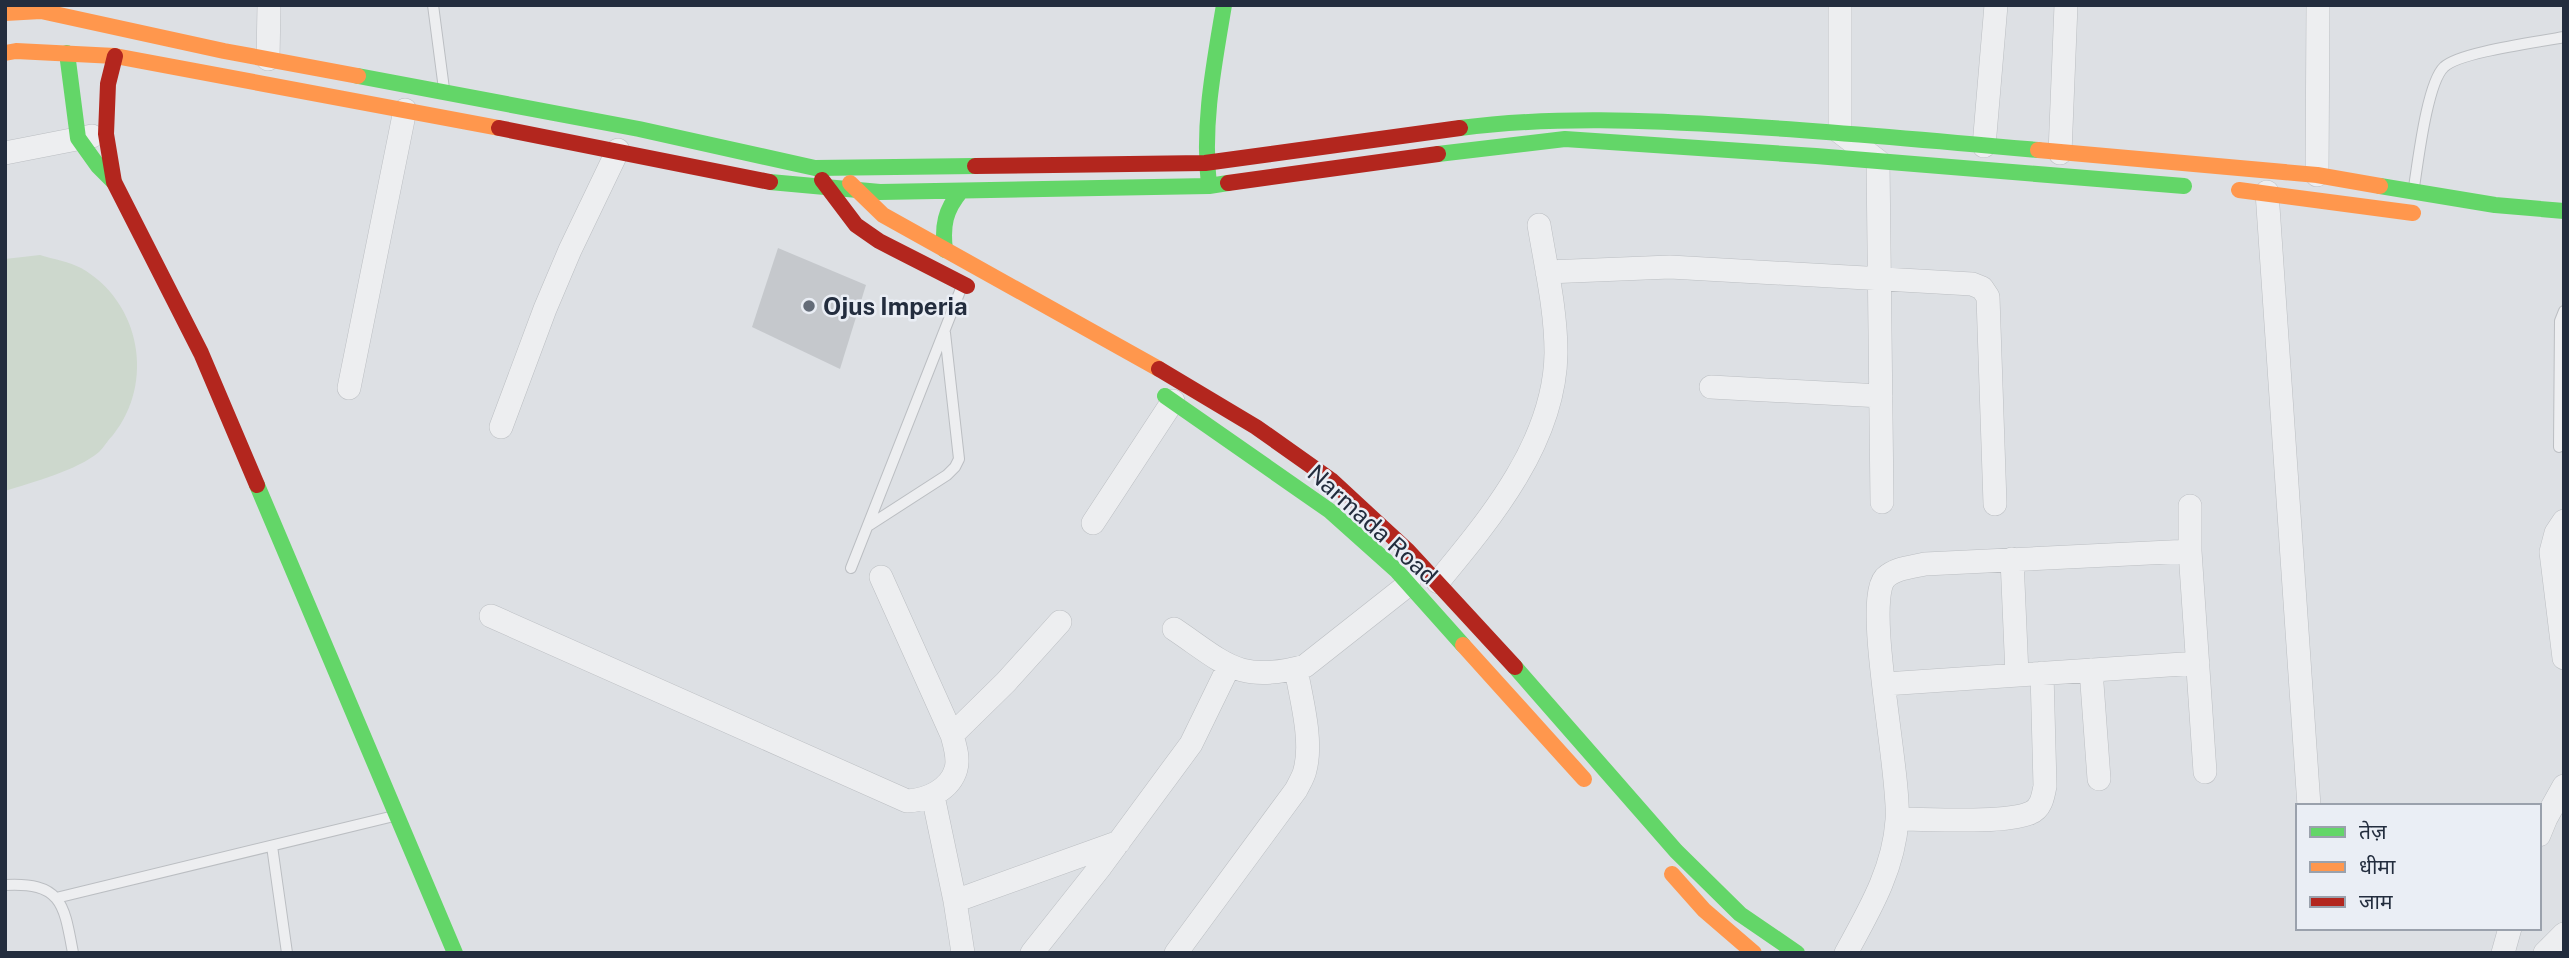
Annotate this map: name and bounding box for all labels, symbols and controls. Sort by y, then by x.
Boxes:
place label: Ojus Imperia [823,292,968,320]
marker: Ojus Imperia [801,298,817,314]
street label: Narmada Road [1302,458,1444,590]
legend [2296,804,2541,930]
text: तेज़ [2359,819,2387,844]
text: धीमा [2359,854,2396,879]
text: जाम [2359,889,2393,914]

